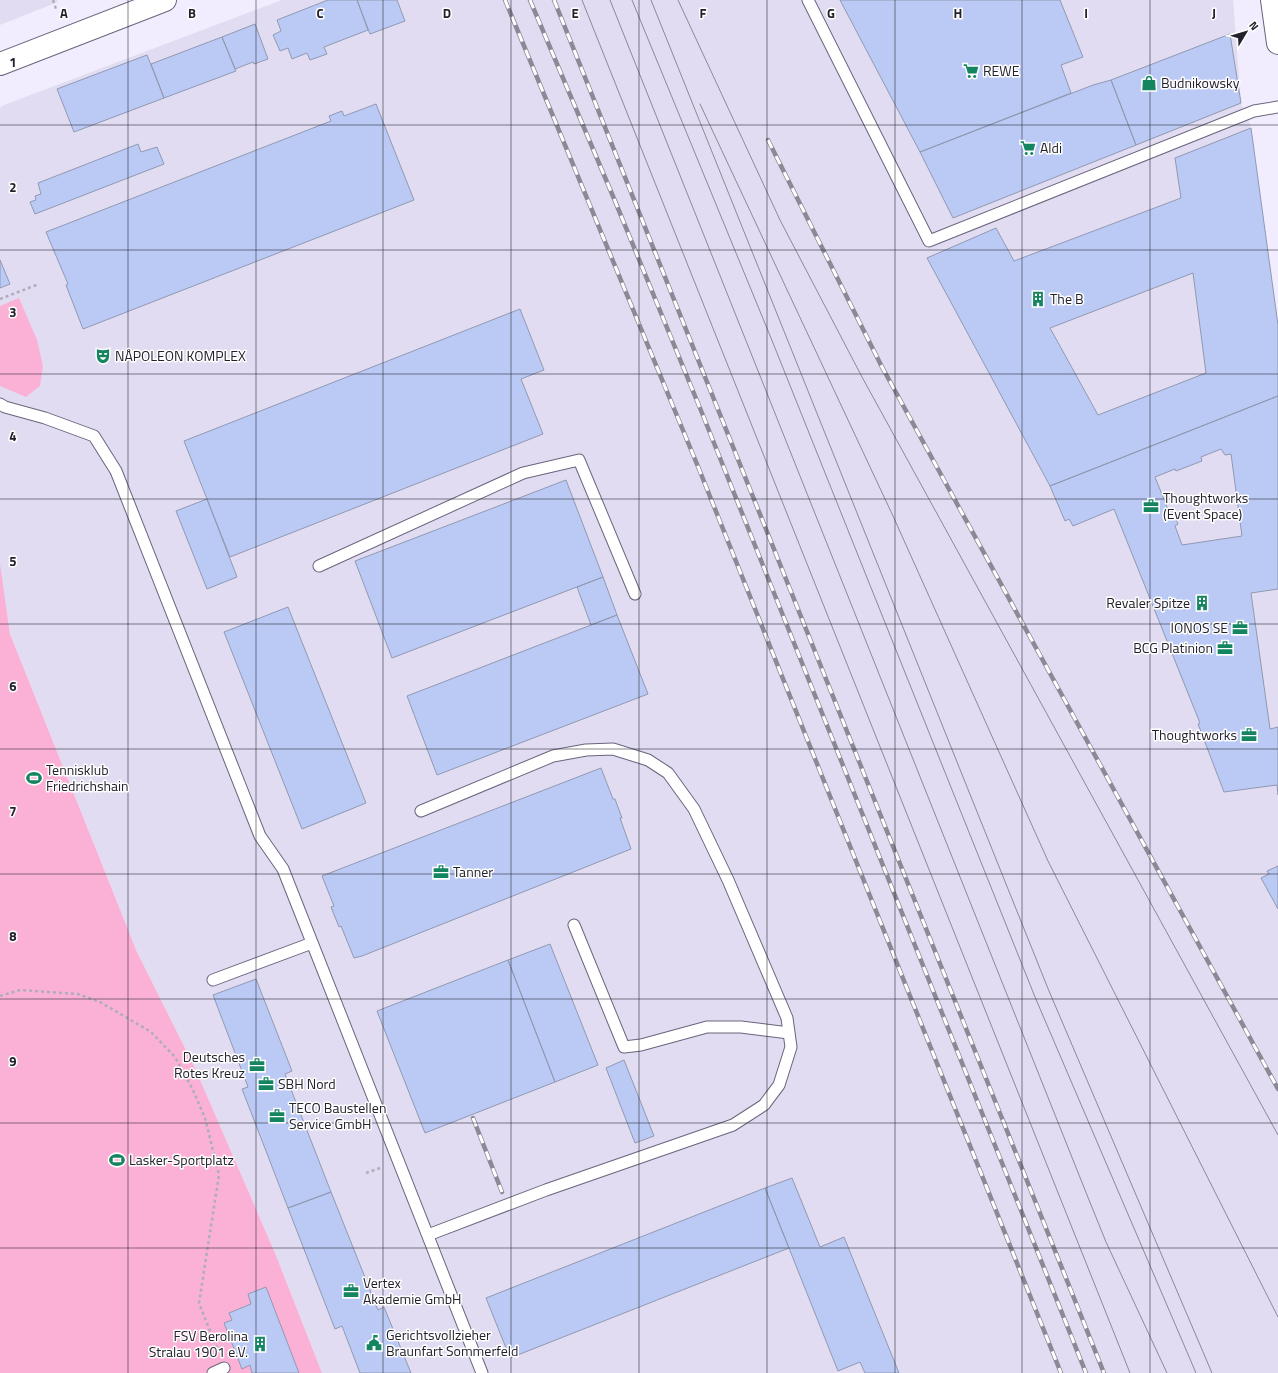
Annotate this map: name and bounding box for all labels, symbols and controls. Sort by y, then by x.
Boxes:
text: A [60,3,68,23]
text: B [188,3,196,23]
text: C [316,3,324,23]
text: D [443,3,451,23]
text: E [571,3,579,23]
text: F [700,3,707,23]
text: G [827,3,835,23]
text: H [954,3,962,23]
text: I [1084,3,1088,23]
text: J [1212,3,1216,23]
north arrow [1226,12,1266,52]
text: N [1245,18,1263,34]
text: 1 [9,52,17,72]
place label: REWE [983,60,1020,81]
supermarket icon: REWE [962,62,980,80]
place label: Budnikowsky [1161,72,1240,93]
shop icon: Budnikowsky [1140,74,1158,92]
place label: Aldi [1040,137,1062,158]
supermarket icon: Aldi [1019,139,1037,157]
text: 2 [9,177,17,197]
place label: The B [1050,288,1084,309]
building icon: The B [1029,290,1047,308]
text: 3 [9,302,17,322]
place label: NÅPOLEON KOMPLEX [115,345,246,366]
theatre icon: NÅPOLEON KOMPLEX [94,347,112,365]
text: 4 [9,426,17,446]
place label: Thoughtworks (Event Space) [1163,487,1248,524]
office icon: Thoughtworks (Event Space) [1142,497,1160,515]
text: 5 [9,551,17,571]
place label: Revaler Spitze [1106,592,1190,613]
building icon: Revaler Spitze [1193,594,1211,612]
place label: IONOS SE [1171,617,1228,638]
office icon: IONOS SE [1231,619,1249,637]
place label: BCG Platinion [1133,637,1213,658]
office icon: BCG Platinion [1216,639,1234,657]
text: 6 [9,676,17,696]
place label: Thoughtworks [1152,724,1237,745]
office icon: Thoughtworks [1240,726,1258,744]
place label: Tennisklub Friedrichshain [46,759,129,796]
sports icon: Tennisklub Friedrichshain [25,769,43,787]
text: 7 [9,801,17,821]
place label: Tanner [453,861,493,882]
office icon: Tanner [432,863,450,881]
text: 8 [9,926,17,946]
place label: Deutsches Rotes Kreuz [174,1046,245,1083]
text: 9 [9,1051,17,1071]
office icon: Deutsches Rotes Kreuz [248,1056,266,1074]
place label: SBH Nord [278,1073,336,1094]
office icon: SBH Nord [257,1075,275,1093]
place label: TECO Baustellen Service GmbH [289,1097,386,1134]
office icon: TECO Baustellen Service GmbH [268,1107,286,1125]
place label: Lasker-Sportplatz [129,1149,234,1170]
sports icon: Lasker-Sportplatz [108,1151,126,1169]
place label: Vertex Akademie GmbH [363,1272,462,1309]
office icon: Vertex Akademie GmbH [342,1282,360,1300]
place label: Gerichtsvollzieher Braunfart Sommerfeld [386,1324,518,1361]
place label: FSV Berolina Stralau 1901 e.V. [149,1325,248,1362]
public building icon: Gerichtsvollzieher Braunfart Sommerfeld [365,1334,383,1352]
building icon: FSV Berolina Stralau 1901 e.V. [251,1335,269,1353]

